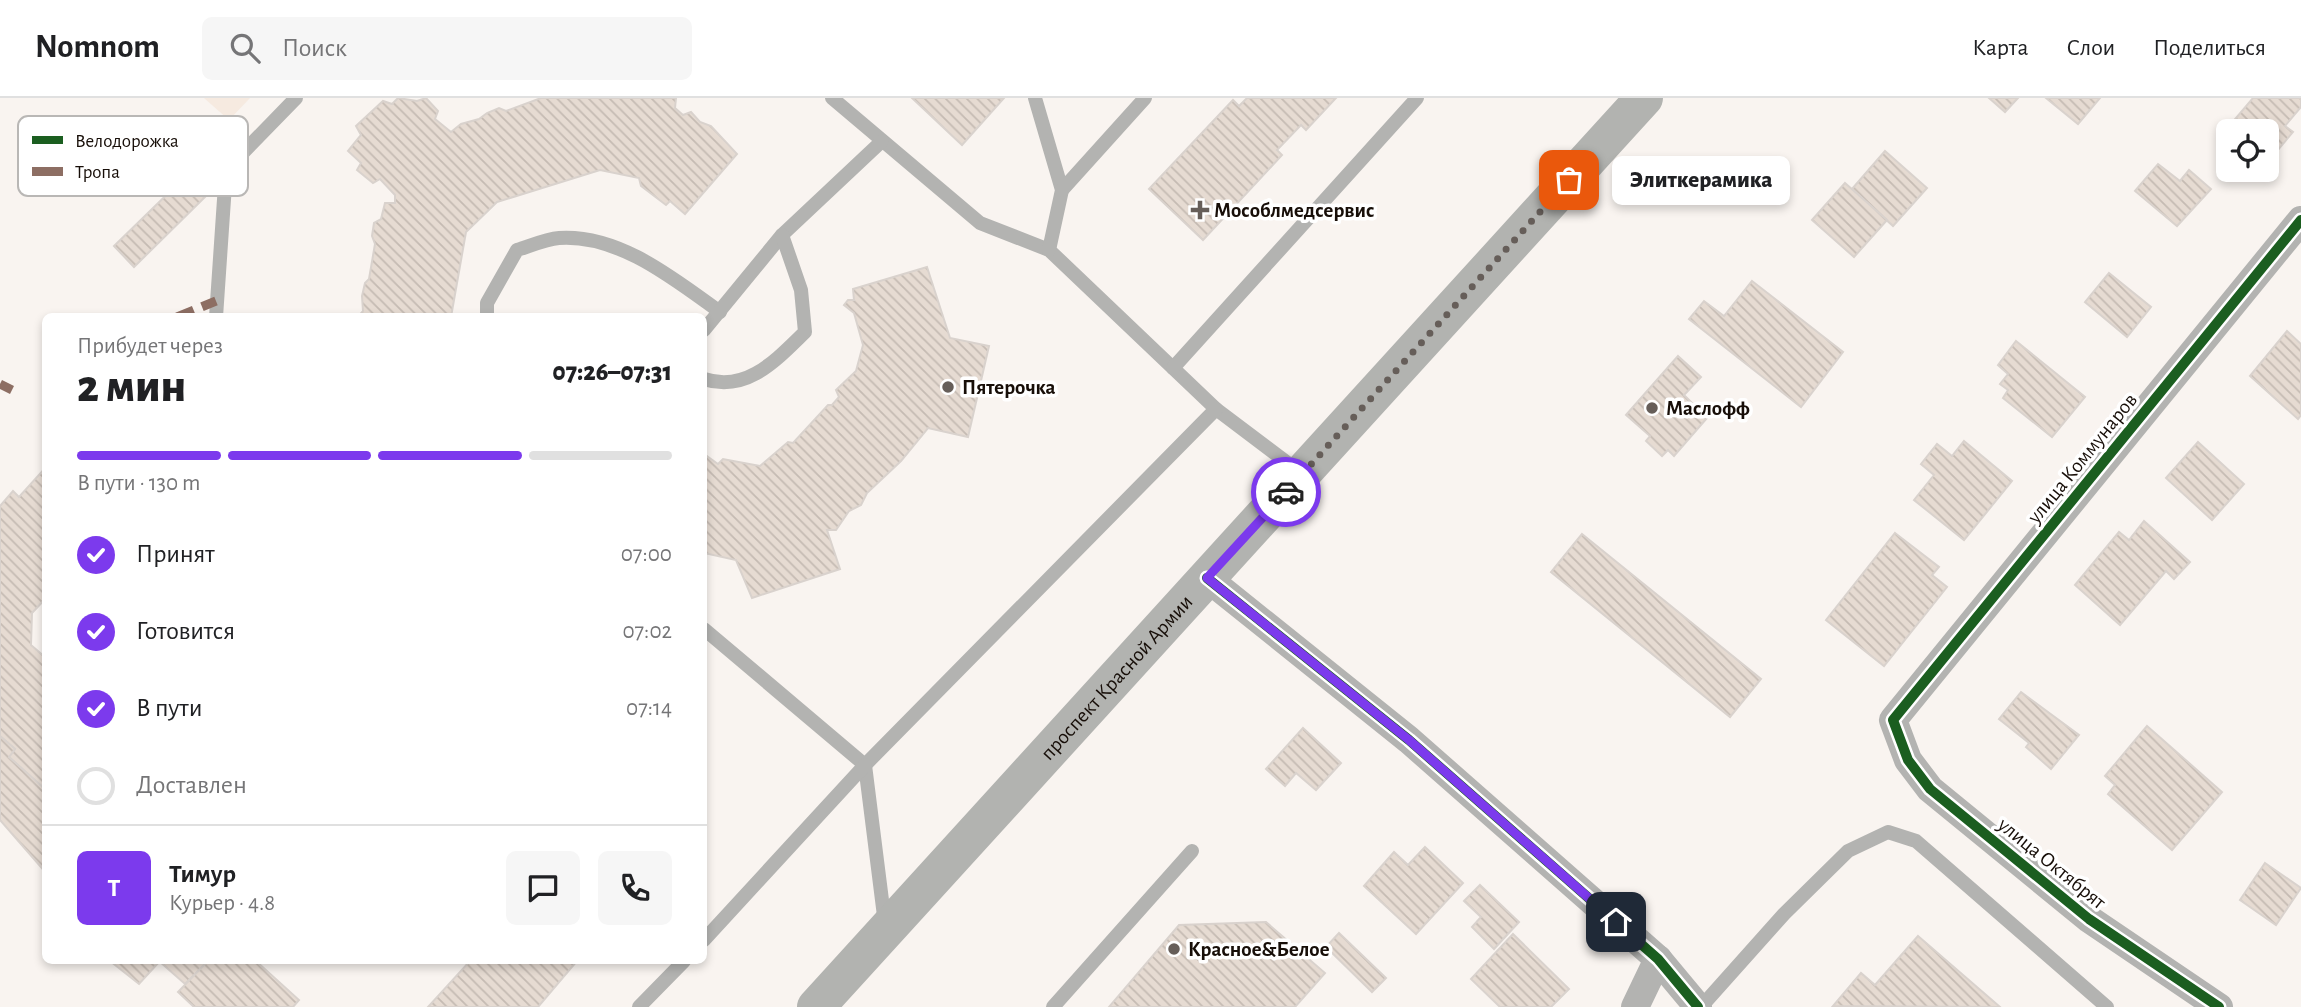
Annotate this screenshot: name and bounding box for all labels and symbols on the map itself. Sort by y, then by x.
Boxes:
legend [18,116,248,196]
text: Велодорожка [75,132,179,151]
pin [1539,150,1599,210]
callout: Элиткерамика [1611,155,1790,204]
text: Тропа [75,163,120,182]
place label: Мособлмедсервис [1214,200,1374,221]
marker: Мособлмедсервис [1192,202,1208,218]
place label: Пятерочка [962,377,1056,398]
marker: Пятерочка [940,379,956,395]
street label: улица Коммунаров [2023,389,2141,528]
place label: Маслофф [1666,398,1750,419]
marker: Маслофф [1644,400,1660,416]
courier [1251,457,1321,527]
street label: проспект Красной Армии [1037,591,1197,764]
street label: улица Октябрят [1993,813,2110,913]
pin [1586,892,1646,952]
place label: Красное&Белое [1188,939,1330,960]
marker: Красное&Белое [1166,941,1182,957]

